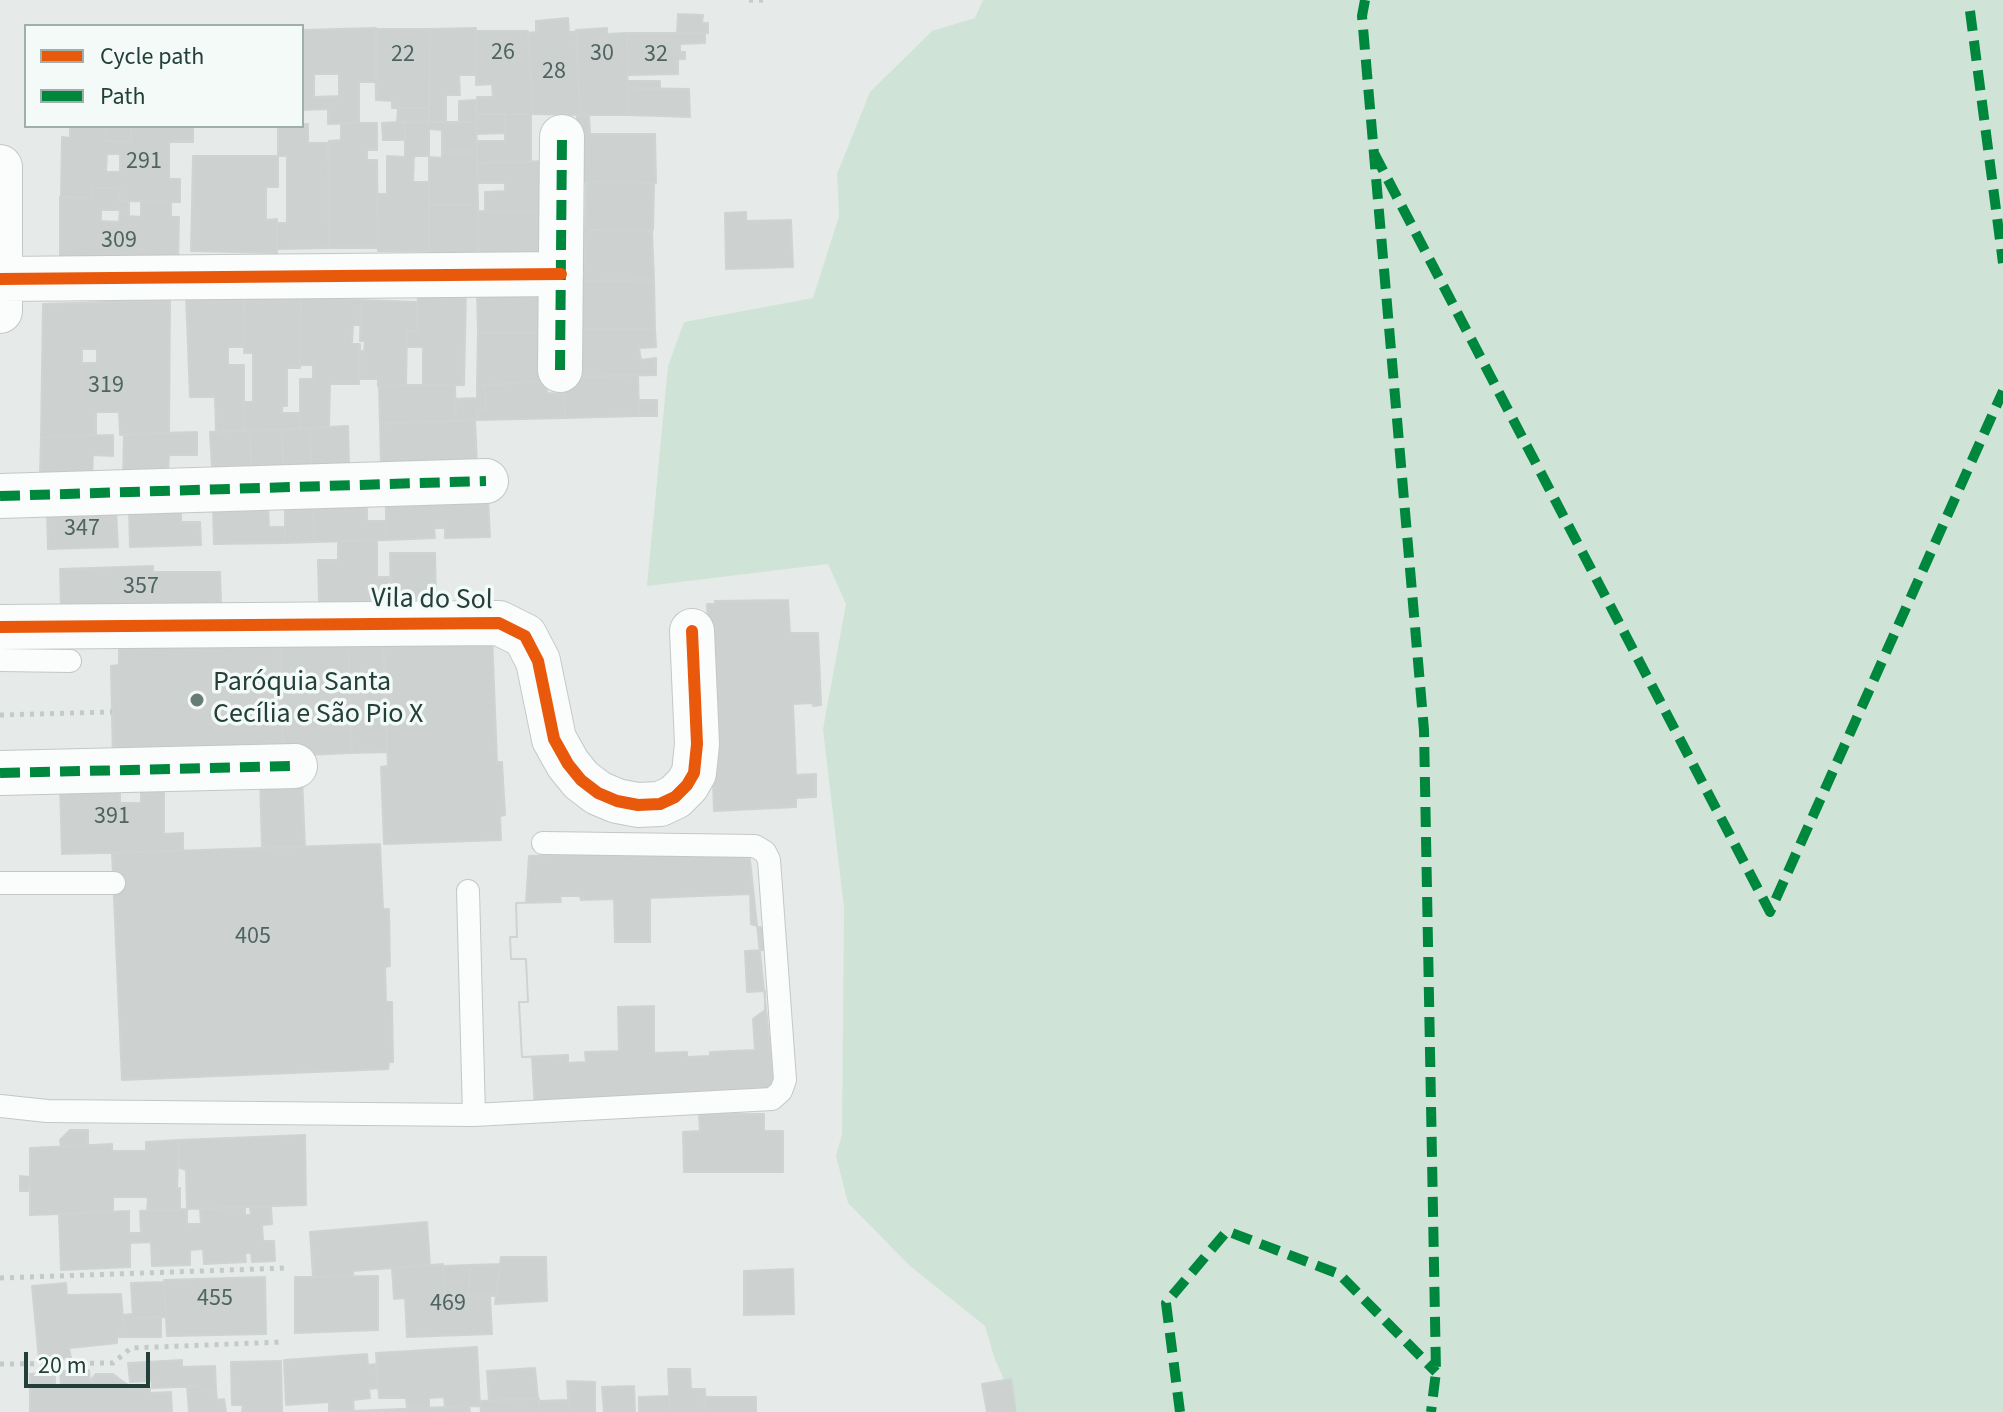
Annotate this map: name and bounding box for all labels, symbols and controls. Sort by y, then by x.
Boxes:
legend [24,24,304,128]
text: Cycle path [100,39,204,74]
house number: 26 [491,40,515,68]
house number: 30 [590,41,614,69]
house number: 22 [391,42,415,70]
house number: 32 [644,42,668,70]
house number: 28 [542,59,566,87]
text: Path [100,79,146,114]
house number: 291 [126,149,162,177]
house number: 309 [101,228,137,256]
house number: 319 [88,373,124,401]
house number: 347 [64,516,100,544]
house number: 357 [123,574,159,602]
street label: Vila do Sol [371,583,493,619]
place label: Paróquia Santa Cecília e São Pio X [213,667,423,733]
marker: Paróquia Santa Cecília e São Pio X [188,691,206,709]
house number: 391 [94,804,130,832]
house number: 405 [235,924,271,952]
house number: 455 [197,1286,233,1314]
house number: 469 [430,1291,466,1319]
scale bar [28,1336,154,1386]
text: 20 m [38,1348,87,1383]

